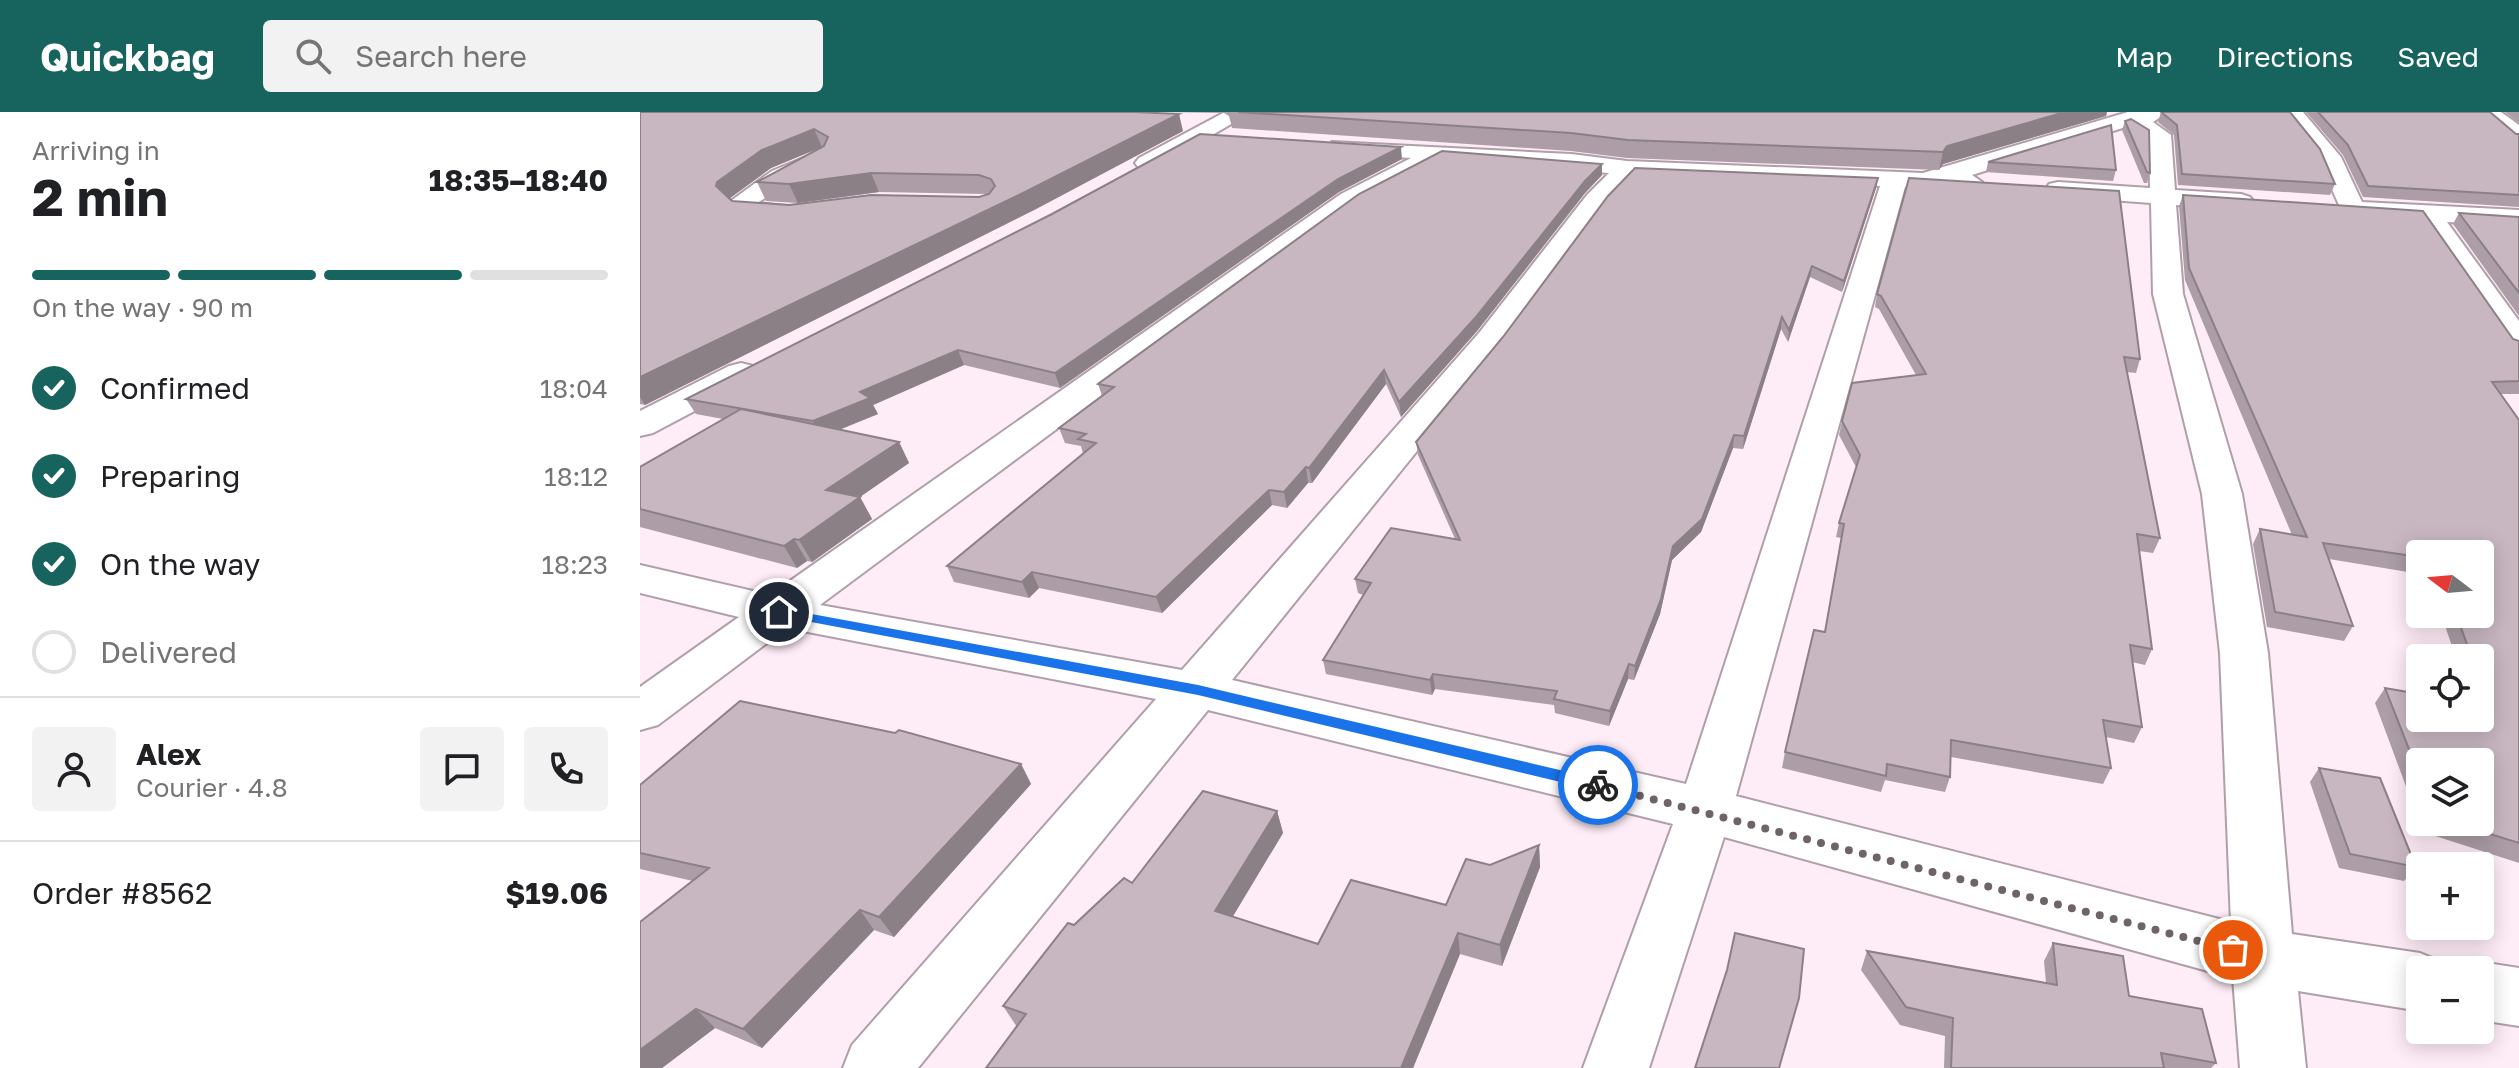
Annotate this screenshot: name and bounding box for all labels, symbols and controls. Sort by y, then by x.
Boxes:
search box [263,20,823,92]
text: Quickbag [40,34,215,79]
icon: search [291,34,335,78]
text: Search here [355,38,527,74]
text: Map [2115,40,2172,73]
text: Directions [2216,40,2353,73]
text: Saved [2397,40,2479,73]
text: Arriving in [32,135,160,166]
text: 18:35–18:40 [429,162,608,198]
text: 2 min [32,165,168,227]
text: On the way · 90 m [32,292,253,323]
icon: check [32,366,76,410]
text: Confirmed [100,370,250,406]
text: 18:04 [540,373,608,404]
icon: check [32,454,76,498]
text: Preparing [100,458,241,494]
text: 18:12 [544,461,608,492]
north arrow [2406,540,2494,628]
map controls [2406,540,2494,1044]
icon: check [32,542,76,586]
text: On the way [100,546,260,582]
text: 18:23 [541,549,608,580]
pin [745,578,813,646]
icon: home [757,590,801,634]
text: Delivered [100,634,237,670]
button: locate [2406,644,2494,732]
button: person [32,727,116,811]
button: chat [420,727,504,811]
button: phone [524,727,608,811]
text: Alex [136,736,201,772]
courier [1558,745,1638,825]
button: layers [2406,748,2494,836]
icon: bike [1576,763,1620,807]
text: Courier · 4.8 [136,772,288,803]
button: + [2406,852,2494,940]
text: Order #8562 [32,875,212,911]
text: $19.06 [505,875,608,911]
pin [2199,916,2267,984]
icon: bag [2211,928,2255,972]
button: − [2406,956,2494,1044]

